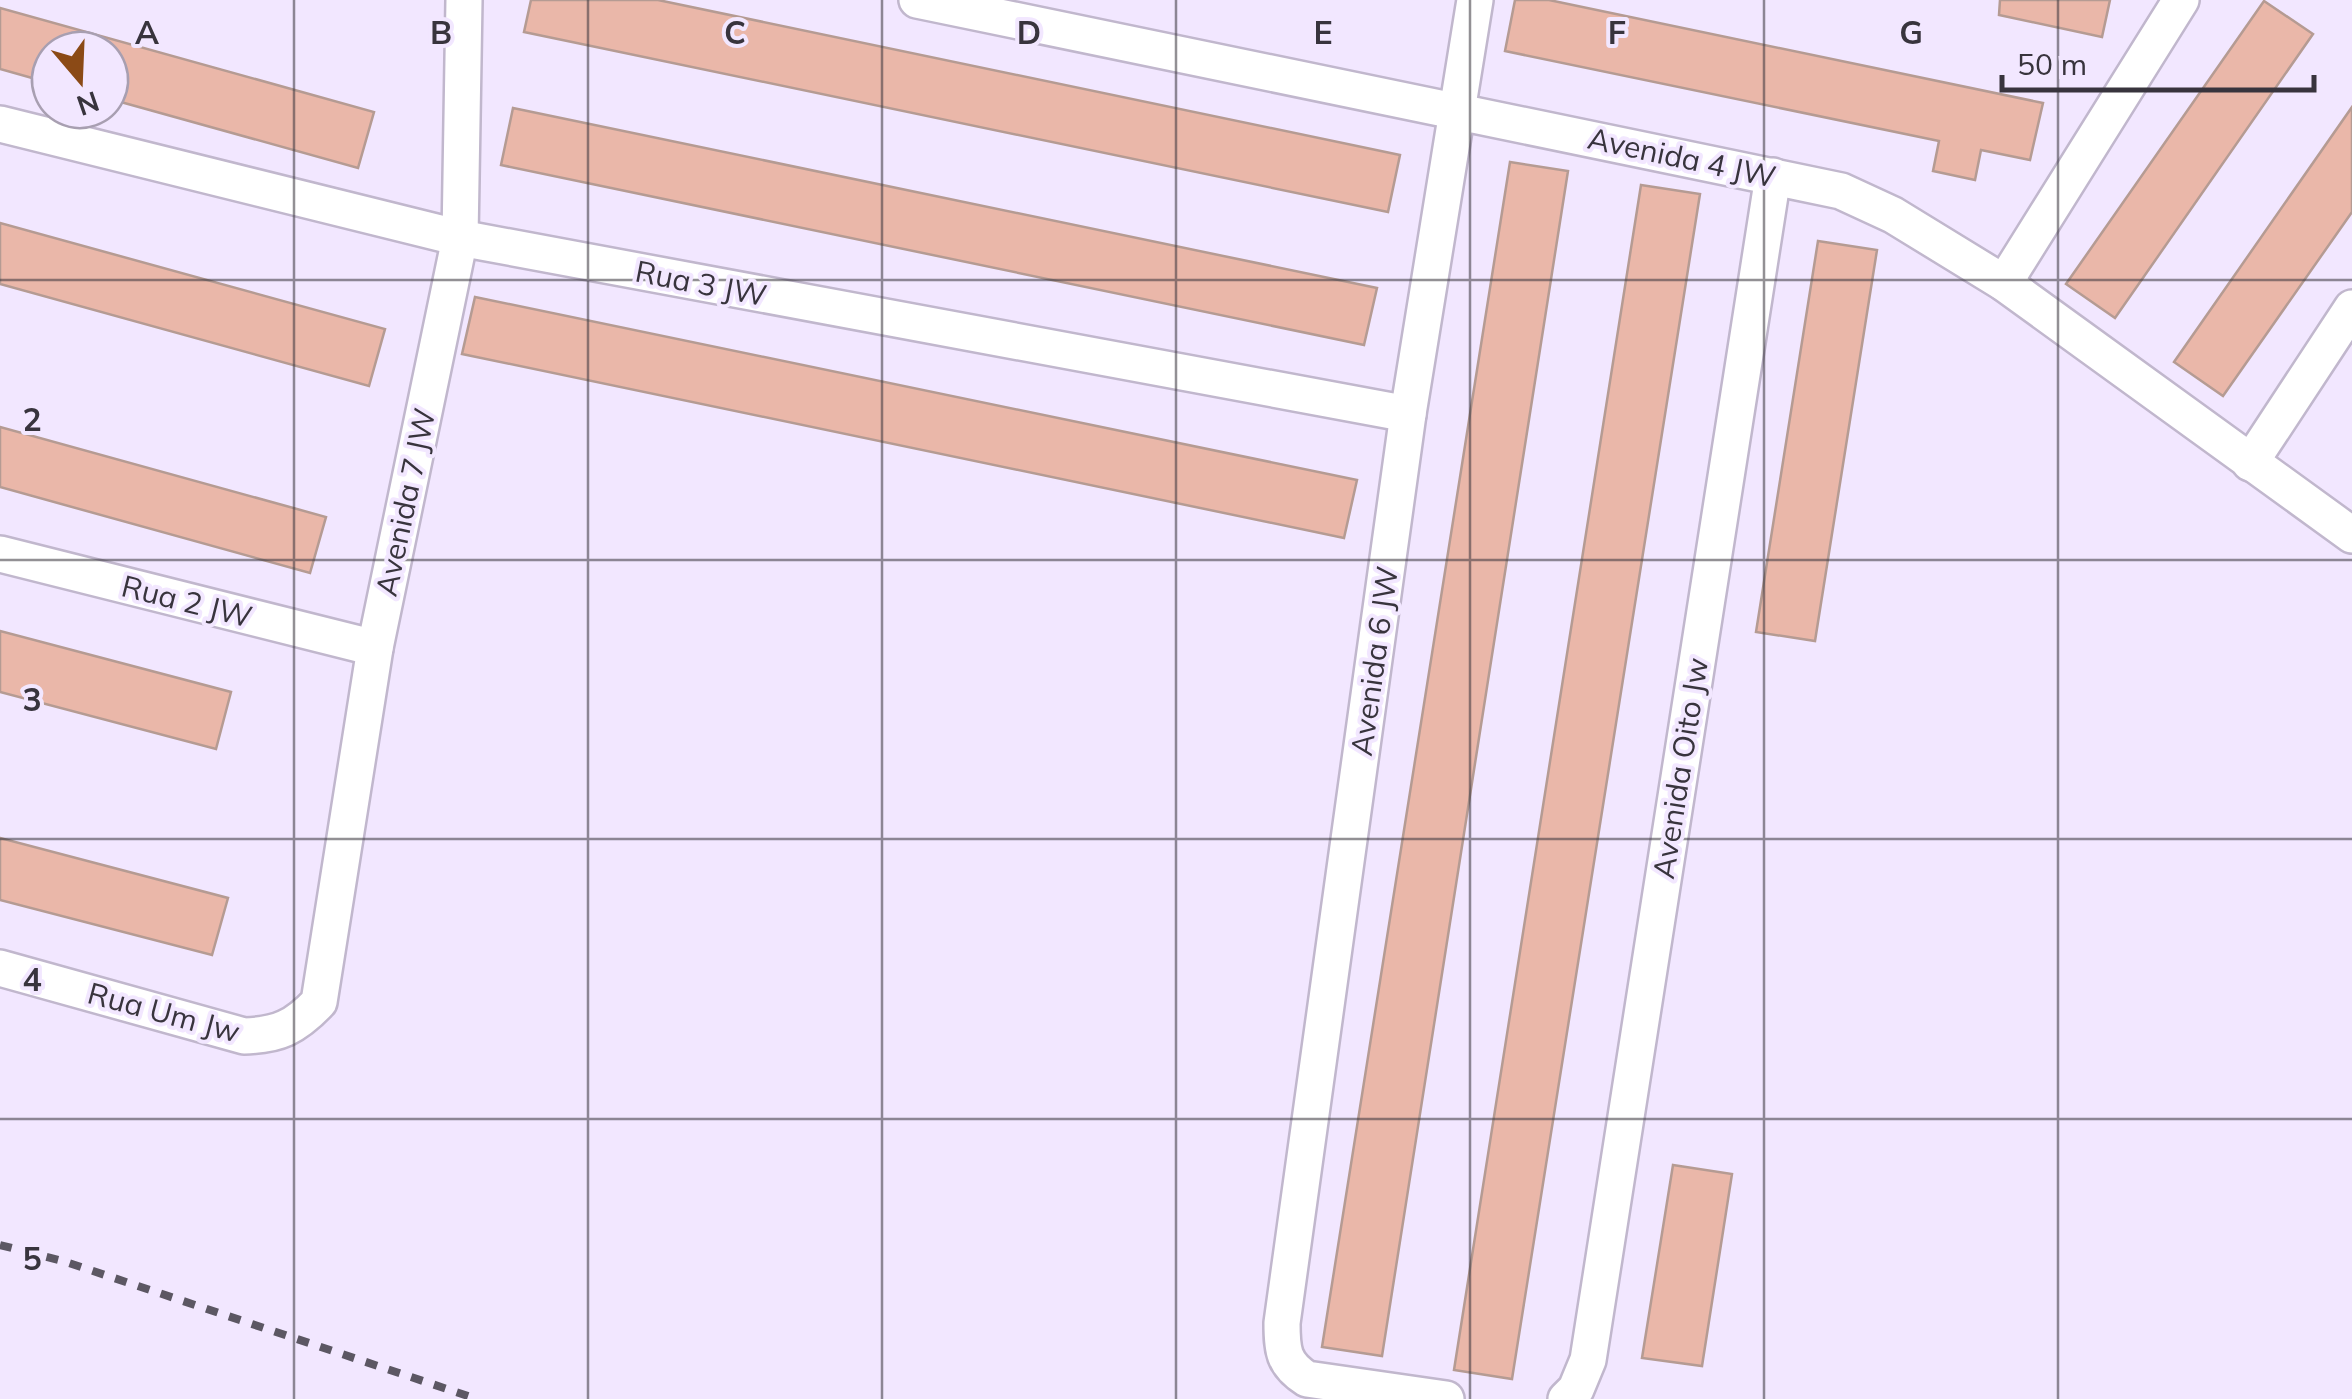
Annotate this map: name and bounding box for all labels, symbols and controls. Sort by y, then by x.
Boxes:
text: A [135,12,159,52]
text: B [430,12,452,52]
text: C [724,12,746,52]
text: D [1017,12,1041,52]
text: E [1313,12,1333,52]
text: F [1608,12,1626,52]
text: G [1899,12,1923,52]
north arrow [30,30,130,130]
scale bar [2002,30,2314,92]
text: 50 m [2017,45,2087,83]
text: N [73,84,104,124]
street label: Avenida 4 JW [1585,119,1779,195]
street label: Rua 3 JW [632,252,770,314]
text: 2 [22,399,42,439]
street label: Avenida 7 JW [367,405,443,599]
street label: Avenida 6 JW [1342,564,1406,758]
street label: Rua 2 JW [118,566,256,636]
street label: Avenida Oito Jw [1644,655,1716,881]
text: 3 [22,679,42,719]
text: 4 [22,959,42,999]
street label: Rua Um Jw [84,973,244,1051]
text: 5 [22,1238,42,1278]

